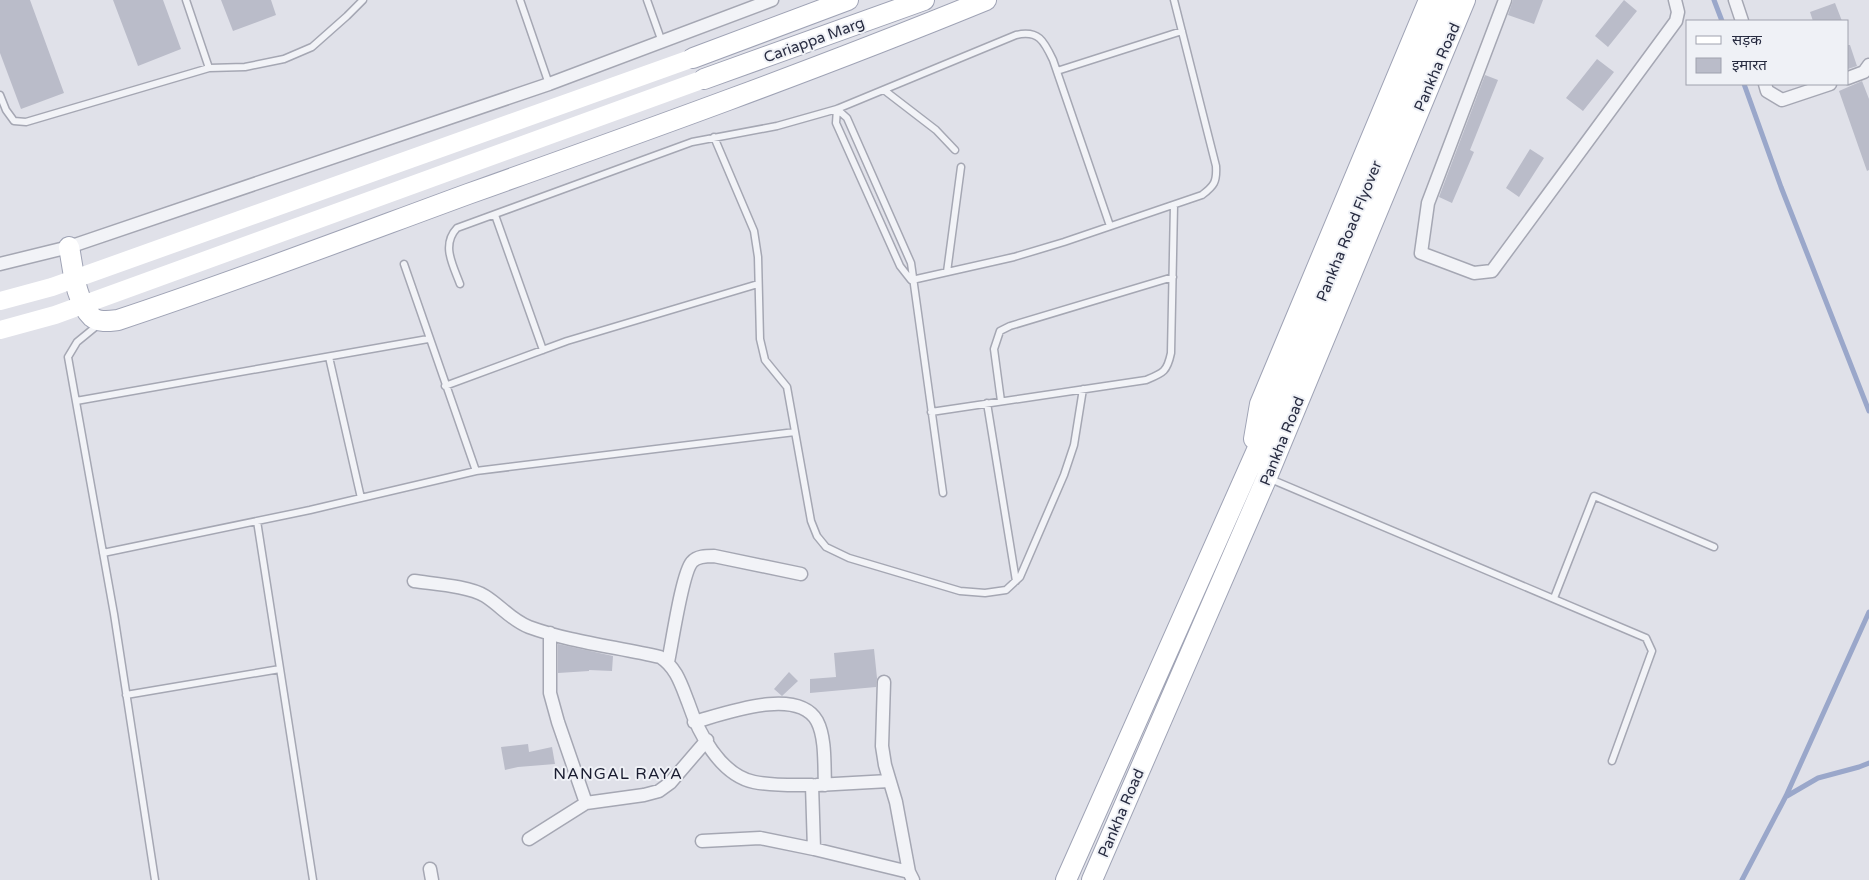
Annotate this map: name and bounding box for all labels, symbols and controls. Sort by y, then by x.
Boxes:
street label: Cariappa Marg [761,13,867,67]
street label: Pankha Road [1410,20,1464,114]
legend [1686,20,1849,85]
text: सड़क [1732,31,1762,49]
text: इमारत [1732,56,1767,74]
street label: Pankha Road Flyover [1313,158,1386,304]
street label: Pankha Road [1256,394,1308,488]
district label: NANGAL RAYA [553,764,683,784]
street label: Pankha Road [1094,766,1148,860]

